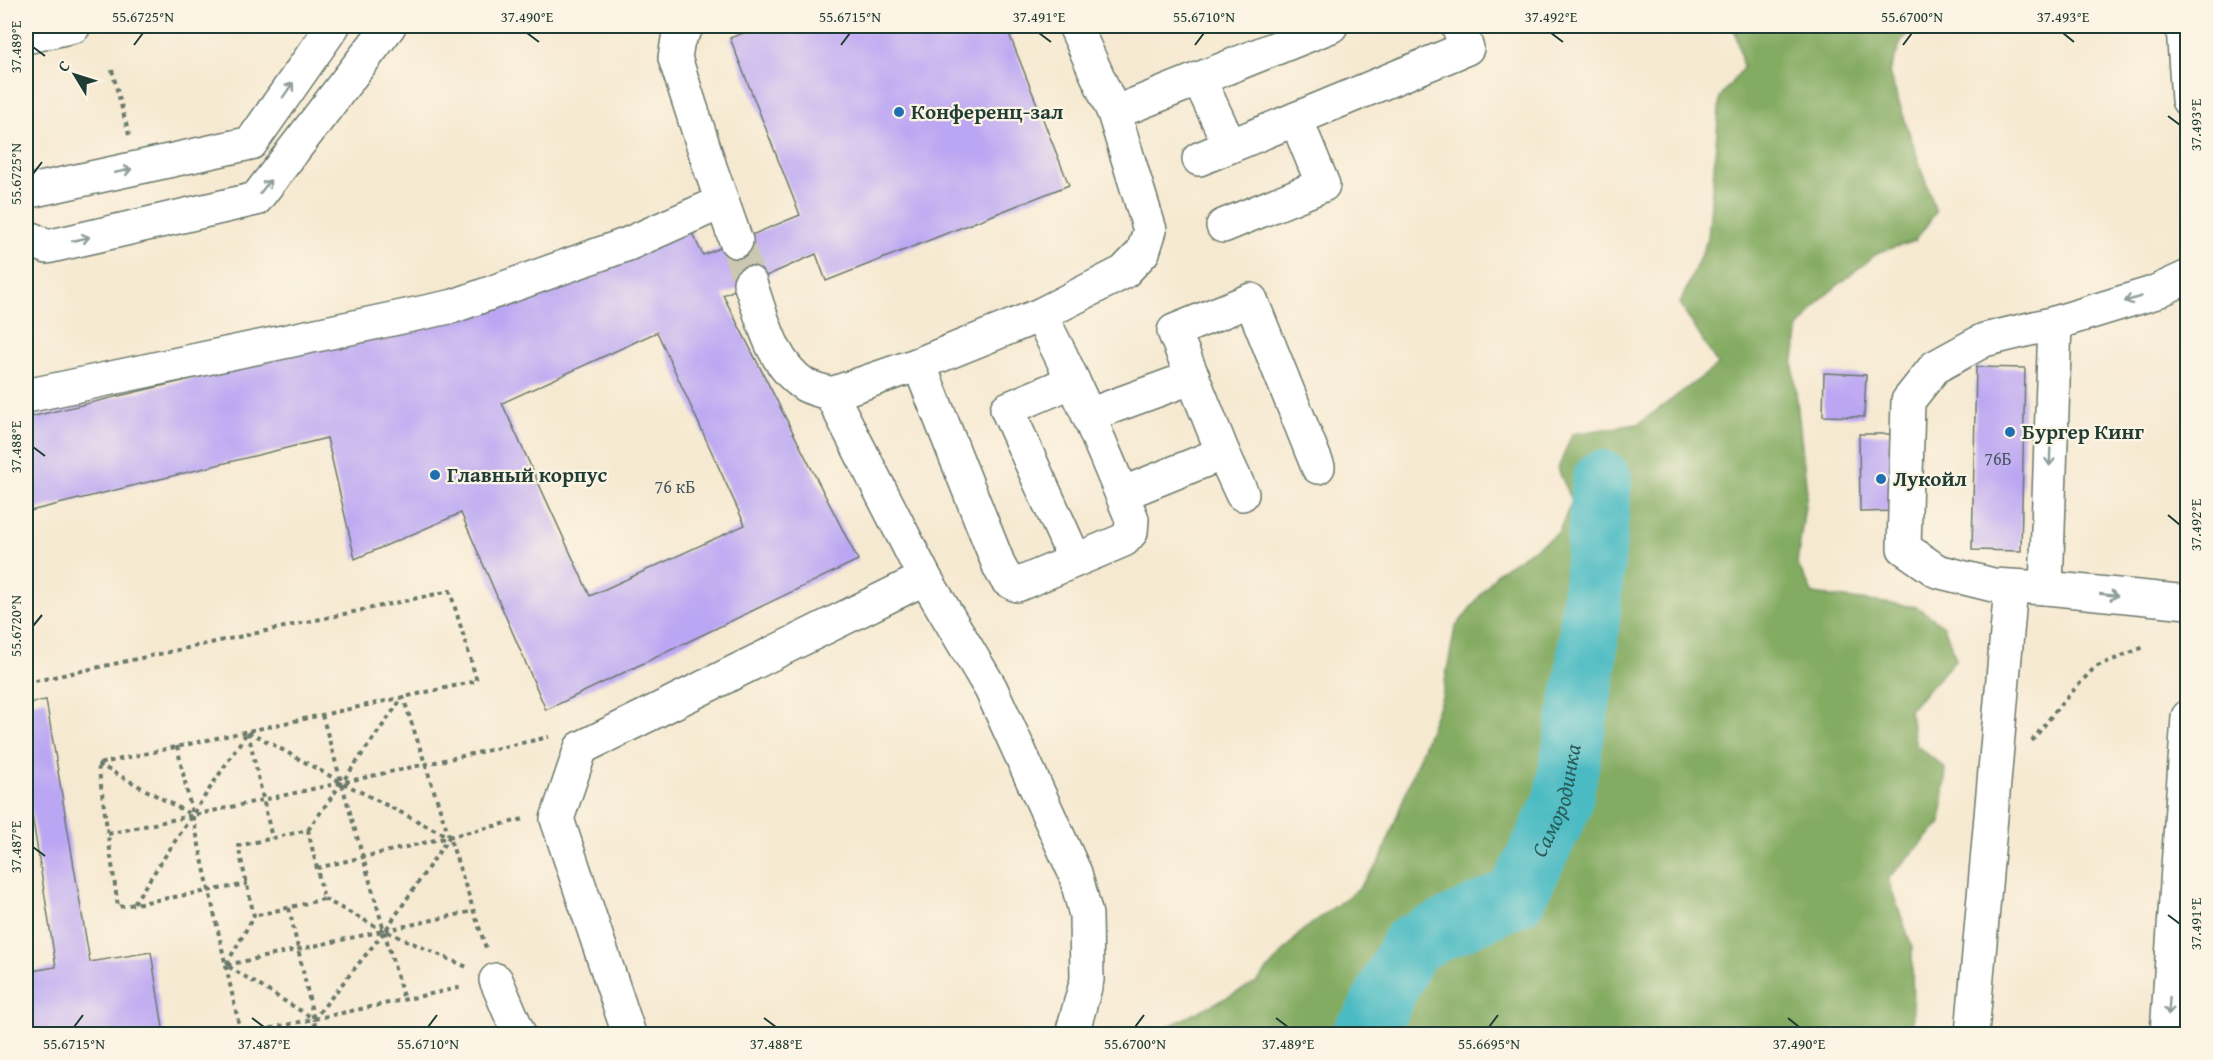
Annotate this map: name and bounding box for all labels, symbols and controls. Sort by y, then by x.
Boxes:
text: 55.6725°N [112,6,174,27]
text: 37.490°E [501,6,554,27]
text: 55.6715°N [819,6,881,27]
text: 37.491°E [1013,6,1066,27]
text: 55.6710°N [1173,6,1235,27]
text: 37.492°E [1525,6,1578,27]
text: 55.6700°N [1881,6,1943,27]
text: 37.493°E [2037,6,2090,27]
text: 37.489°E [5,20,26,73]
north arrow [45,45,105,105]
text: С [51,55,75,77]
one-way arrow [282,82,294,99]
place label: Конференц-зал [911,96,1063,127]
text: 37.493°E [2185,98,2206,151]
marker: Конференц-зал [892,105,906,119]
text: 55.6725°N [5,143,26,205]
one-way arrow [113,165,133,176]
one-way arrow [258,179,271,195]
one-way arrow [71,233,90,245]
one-way arrow [2124,294,2143,305]
place label: Бургер Кинг [2022,416,2144,447]
text: 37.488°E [5,420,26,473]
marker: Бургер Кинг [2003,425,2017,439]
house number: 76Б [1984,445,2012,472]
one-way arrow [2045,446,2056,466]
place label: Главный корпус [447,459,608,490]
place label: Лукойл [1893,463,1967,494]
marker: Главный корпус [428,468,442,482]
marker: Лукойл [1874,472,1888,486]
house number: 76 кБ [655,473,695,500]
text: 37.492°E [2185,498,2206,551]
one-way arrow [2099,590,2119,601]
text: 55.6720°N [5,595,26,657]
water label: Самородинка [1523,741,1589,862]
text: 37.487°E [5,820,26,873]
text: 37.491°E [2185,897,2206,950]
one-way arrow [2163,996,2174,1016]
text: 55.6715°N [43,1033,105,1054]
text: 37.487°E [238,1033,291,1054]
text: 55.6710°N [397,1033,459,1054]
text: 37.488°E [750,1033,803,1054]
text: 55.6700°N [1104,1033,1166,1054]
text: 37.489°E [1262,1033,1315,1054]
text: 55.6695°N [1458,1033,1520,1054]
text: 37.490°E [1773,1033,1826,1054]

